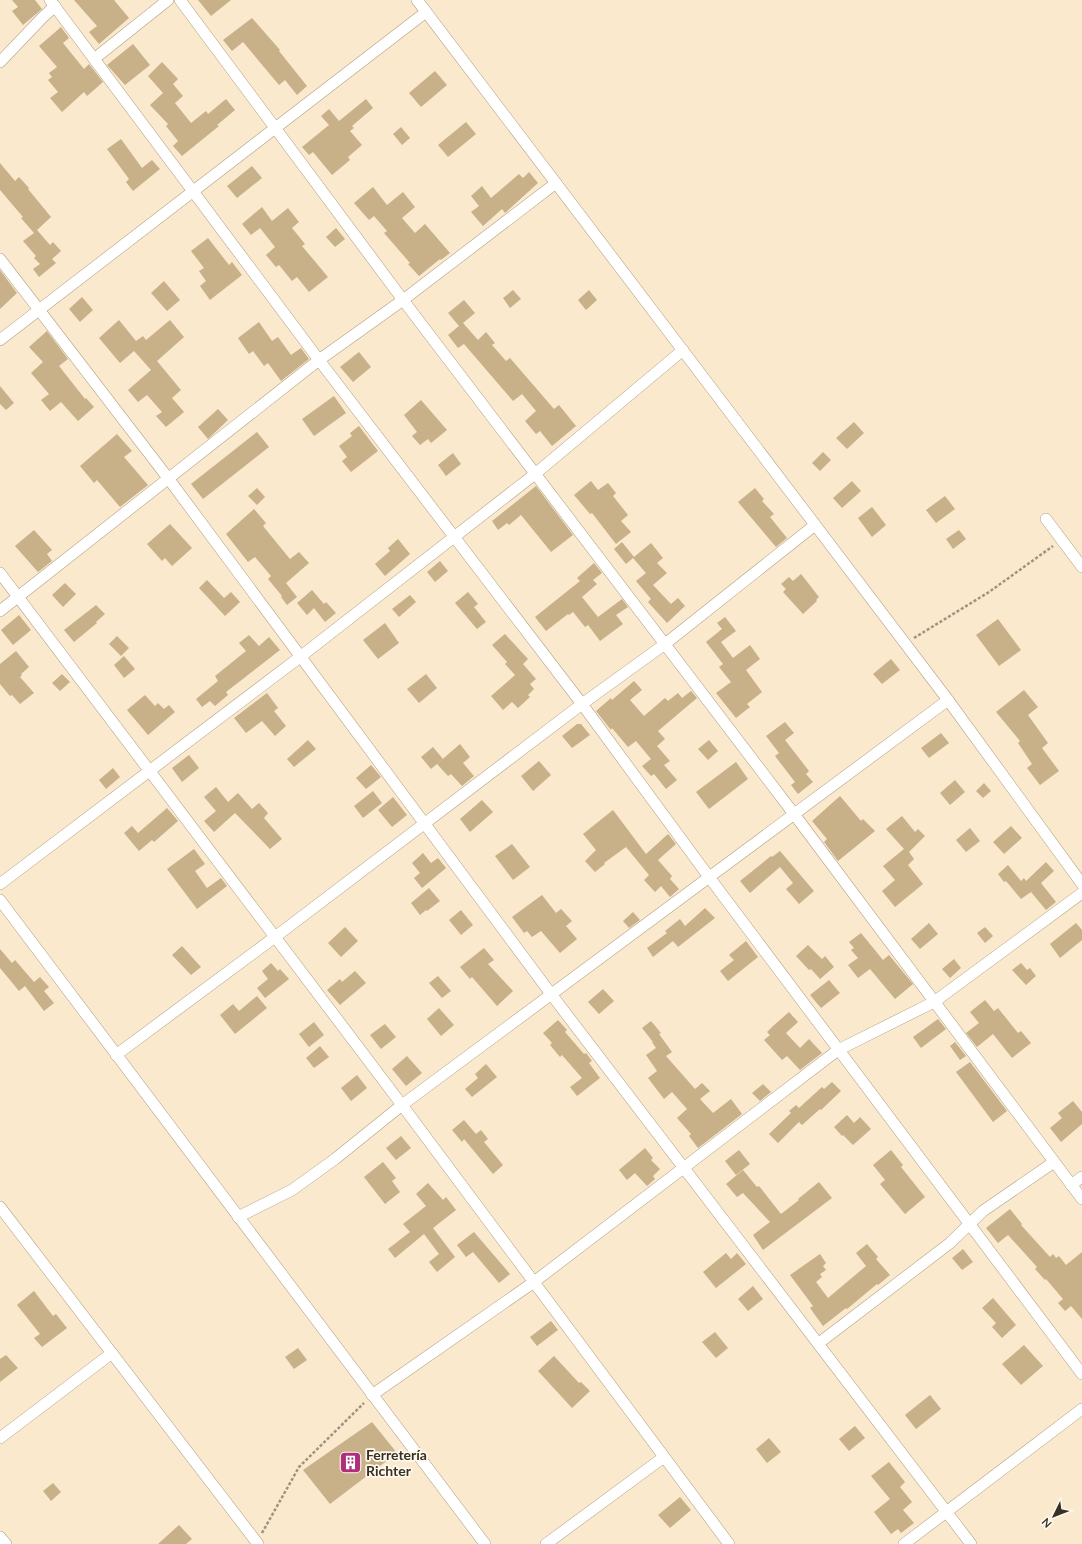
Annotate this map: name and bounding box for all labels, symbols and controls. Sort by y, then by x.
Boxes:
place label: Ferretería Richter [366,1446,427,1479]
building icon: Ferretería Richter [337,1449,363,1475]
north arrow [1034,1496,1074,1536]
text: N [1039,1516,1054,1531]

